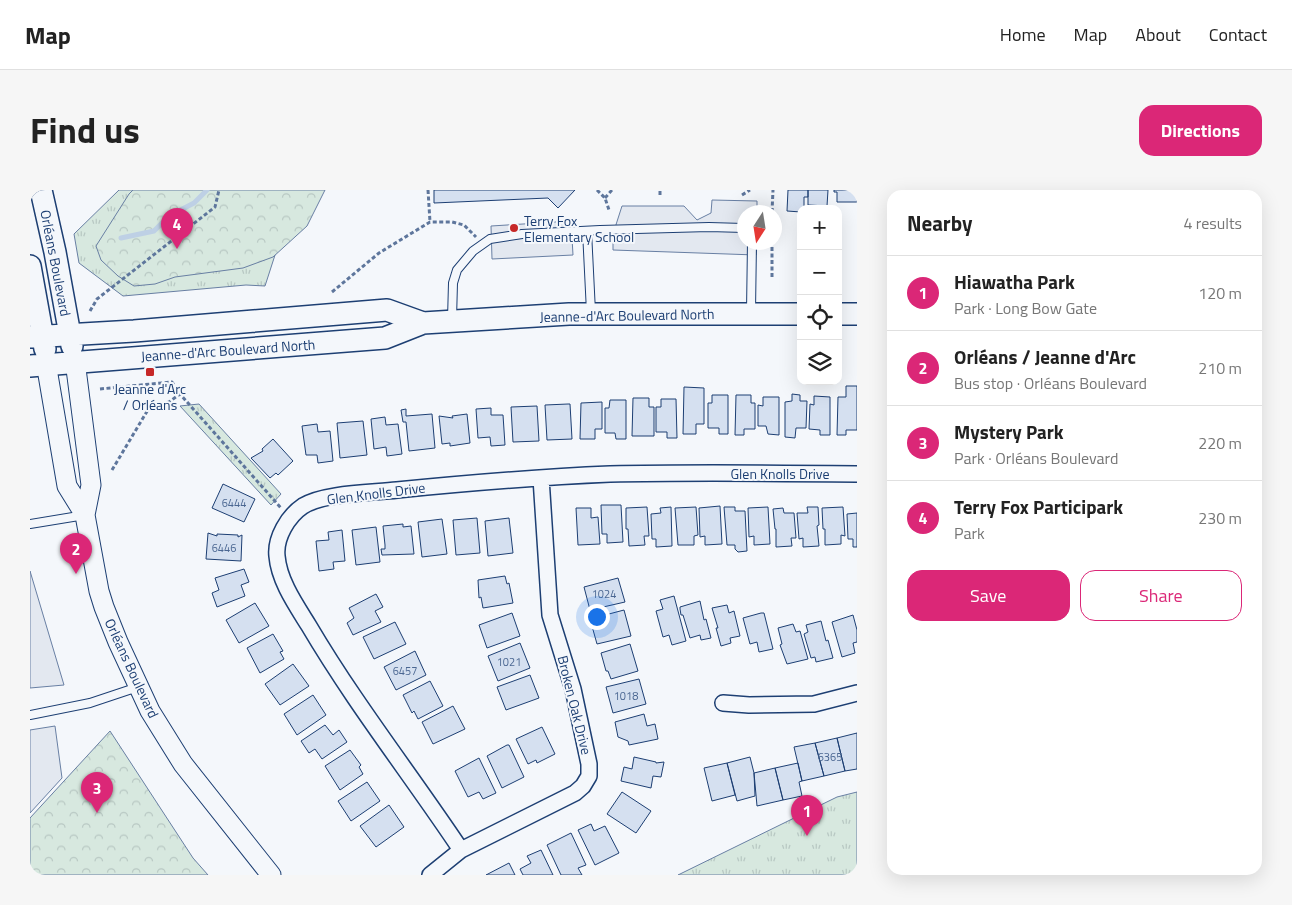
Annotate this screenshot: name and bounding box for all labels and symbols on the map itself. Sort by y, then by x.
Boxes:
north arrow [737,205,782,250]
street label: Orléans Boulevard [35,208,77,318]
pin: 4 [161,208,193,249]
place label: Terry Fox Elementary School [524,210,634,247]
marker: Terry Fox Elementary School [508,222,520,234]
street label: Jeanne-d'Arc Boulevard North [539,303,715,327]
street label: Jeanne-d'Arc Boulevard North [140,333,316,367]
marker: Jeanne d'Arc / Orléans [144,366,156,378]
place label: Jeanne d'Arc / Orléans [114,378,186,415]
street label: Glen Knolls Drive [730,463,830,484]
street label: Glen Knolls Drive [326,477,426,509]
house number: 6444 [222,495,246,511]
pin: 2 [60,533,92,574]
house number: 6446 [212,540,236,556]
house number: 1024 [592,586,616,602]
your location [584,604,610,630]
street label: Orléans Boulevard [100,615,164,721]
street label: Broken Oak Drive [553,653,597,757]
house number: 1021 [497,654,521,670]
house number: 6457 [393,663,417,679]
house number: 1018 [614,688,638,704]
house number: 6365 [818,749,842,765]
pin: 3 [81,772,113,813]
pin: 1 [791,795,823,836]

